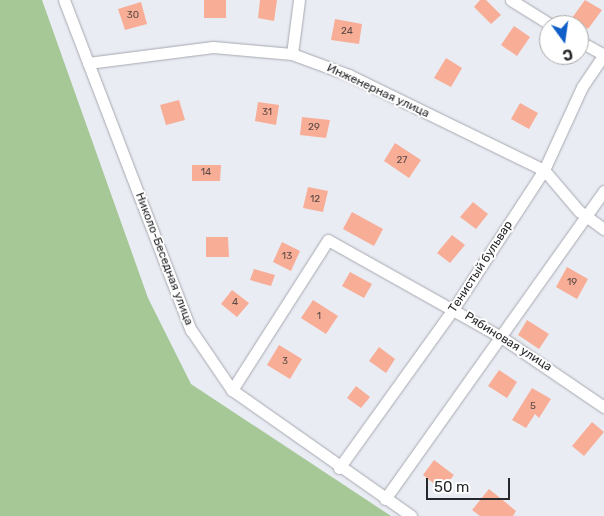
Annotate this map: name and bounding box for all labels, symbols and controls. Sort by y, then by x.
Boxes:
house number: 30 [127,10,139,22]
north arrow [539,15,589,65]
house number: 24 [341,26,353,38]
text: С [561,45,574,64]
street label: Инженерная улица [324,61,432,121]
house number: 31 [262,107,272,119]
house number: 29 [308,122,320,134]
house number: 27 [397,155,407,167]
house number: 14 [201,167,211,179]
street label: Николо-Беседная улица [132,190,196,328]
house number: 12 [310,194,320,206]
street label: Тенистый бульвар [446,218,516,316]
house number: 13 [282,251,292,263]
house number: 19 [567,277,577,289]
house number: 4 [232,297,238,309]
street label: Рябиновая улица [462,309,554,375]
house number: 1 [317,311,321,323]
house number: 3 [282,356,288,368]
house number: 5 [530,401,536,413]
scale bar [429,468,513,500]
text: 50 m [434,478,469,496]

